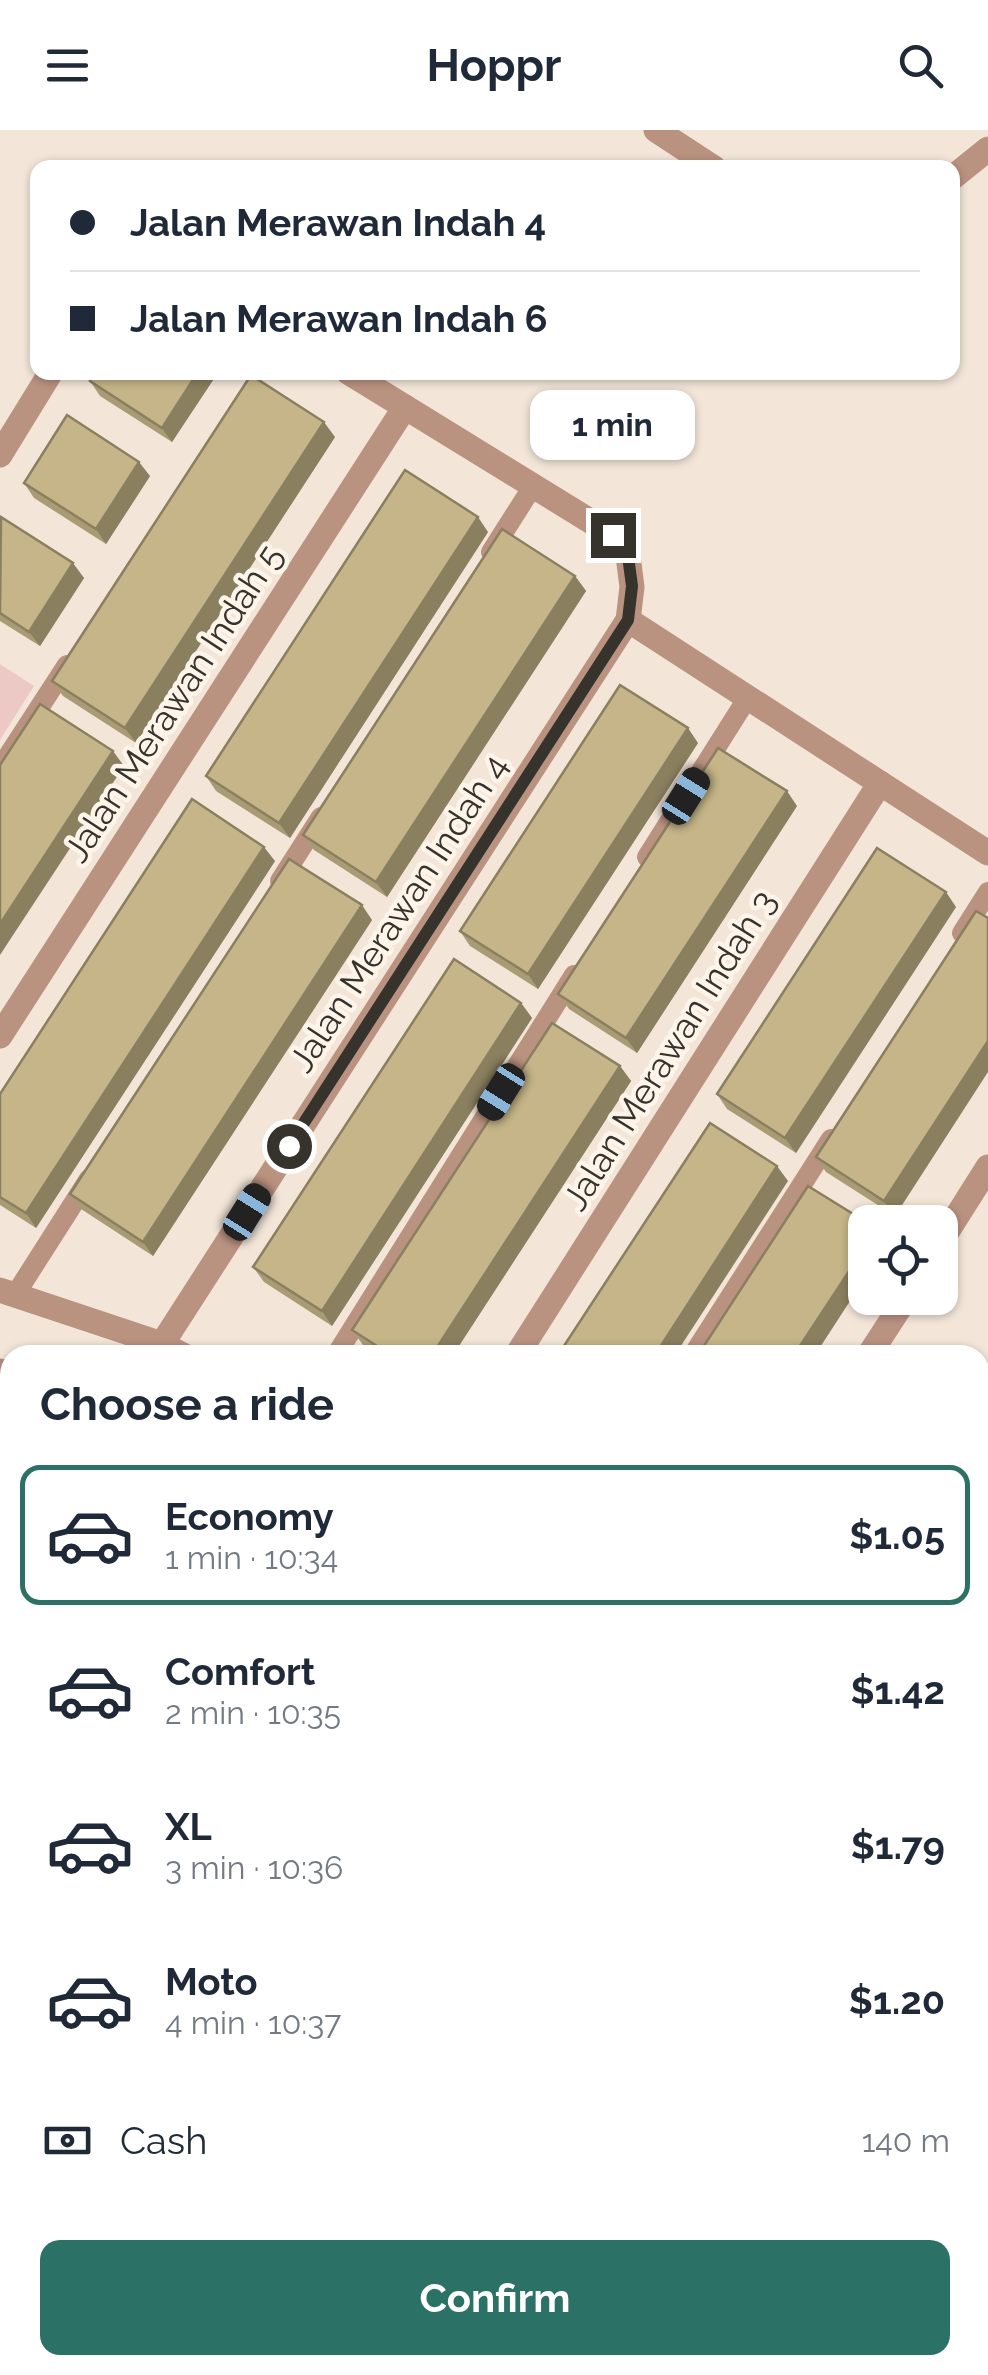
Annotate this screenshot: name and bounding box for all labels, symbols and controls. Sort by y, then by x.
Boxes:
icon: menu [40,38,95,93]
icon: search [893,38,948,93]
text: Hoppr [427,39,561,92]
text: Jalan Merawan Indah 4 [130,200,546,245]
text: Jalan Merawan Indah 6 [130,296,548,341]
callout: 1 min [530,390,696,460]
text: 1 min [572,406,653,443]
route end [591,513,636,558]
street label: Jalan Merawan Indah 5 [55,537,291,869]
street label: Jalan Merawan Indah 4 [280,747,516,1079]
car [657,763,715,829]
street label: Jalan Merawan Indah 3 [554,882,784,1218]
car [472,1059,530,1125]
route start [267,1124,312,1169]
car [218,1179,276,1245]
map controls [848,1205,958,1315]
button: locate [848,1205,958,1315]
text: Choose a ride [40,1378,334,1431]
icon: car [45,1490,135,1580]
text: Economy [165,1494,334,1539]
text: $1.05 [849,1513,945,1558]
text: 1 min · 10:34 [165,1539,338,1576]
icon: car [45,1645,135,1735]
text: Comfort [165,1649,315,1694]
text: $1.42 [850,1668,945,1713]
text: 2 min · 10:35 [165,1694,341,1731]
icon: car [45,1800,135,1890]
text: XL [165,1804,212,1849]
text: $1.79 [851,1823,945,1868]
text: 3 min · 10:36 [165,1849,343,1886]
icon: car [45,1955,135,2045]
text: Moto [165,1959,258,2004]
text: $1.20 [849,1978,945,2023]
text: 4 min · 10:37 [165,2004,341,2041]
icon: cash [40,2113,95,2168]
text: Cash [120,2118,207,2163]
text: 140 m [862,2122,950,2159]
button: Confirm [40,2240,950,2355]

